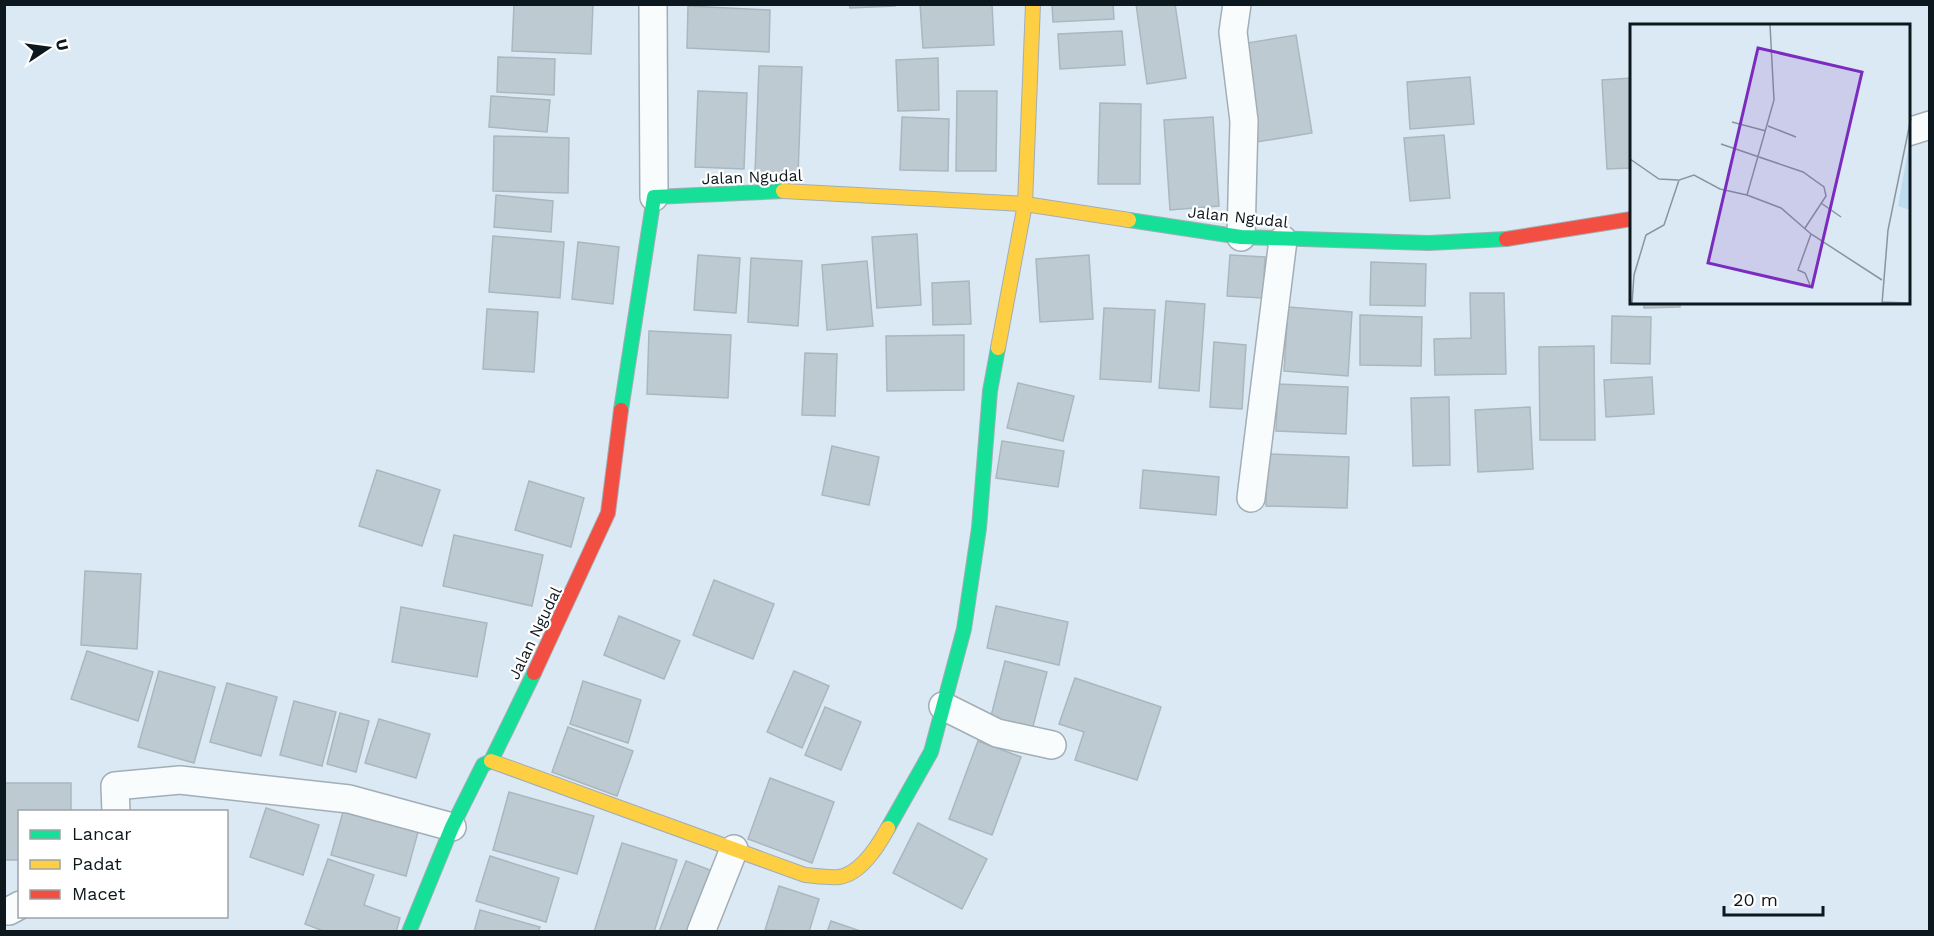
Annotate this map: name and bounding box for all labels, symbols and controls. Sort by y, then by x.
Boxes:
north arrow [18,18,78,78]
inset map [1630,24,1910,304]
text: U [52,37,73,52]
street label: Jalan Ngudal [701,166,803,188]
street label: Jalan Ngudal [1187,202,1289,232]
street label: Jalan Ngudal [504,583,566,683]
legend [18,810,228,918]
text: Lancar [72,823,132,844]
text: Padat [72,853,122,874]
scale bar [1724,879,1823,917]
text: Macet [72,883,126,904]
text: 20 m [1733,889,1778,910]

